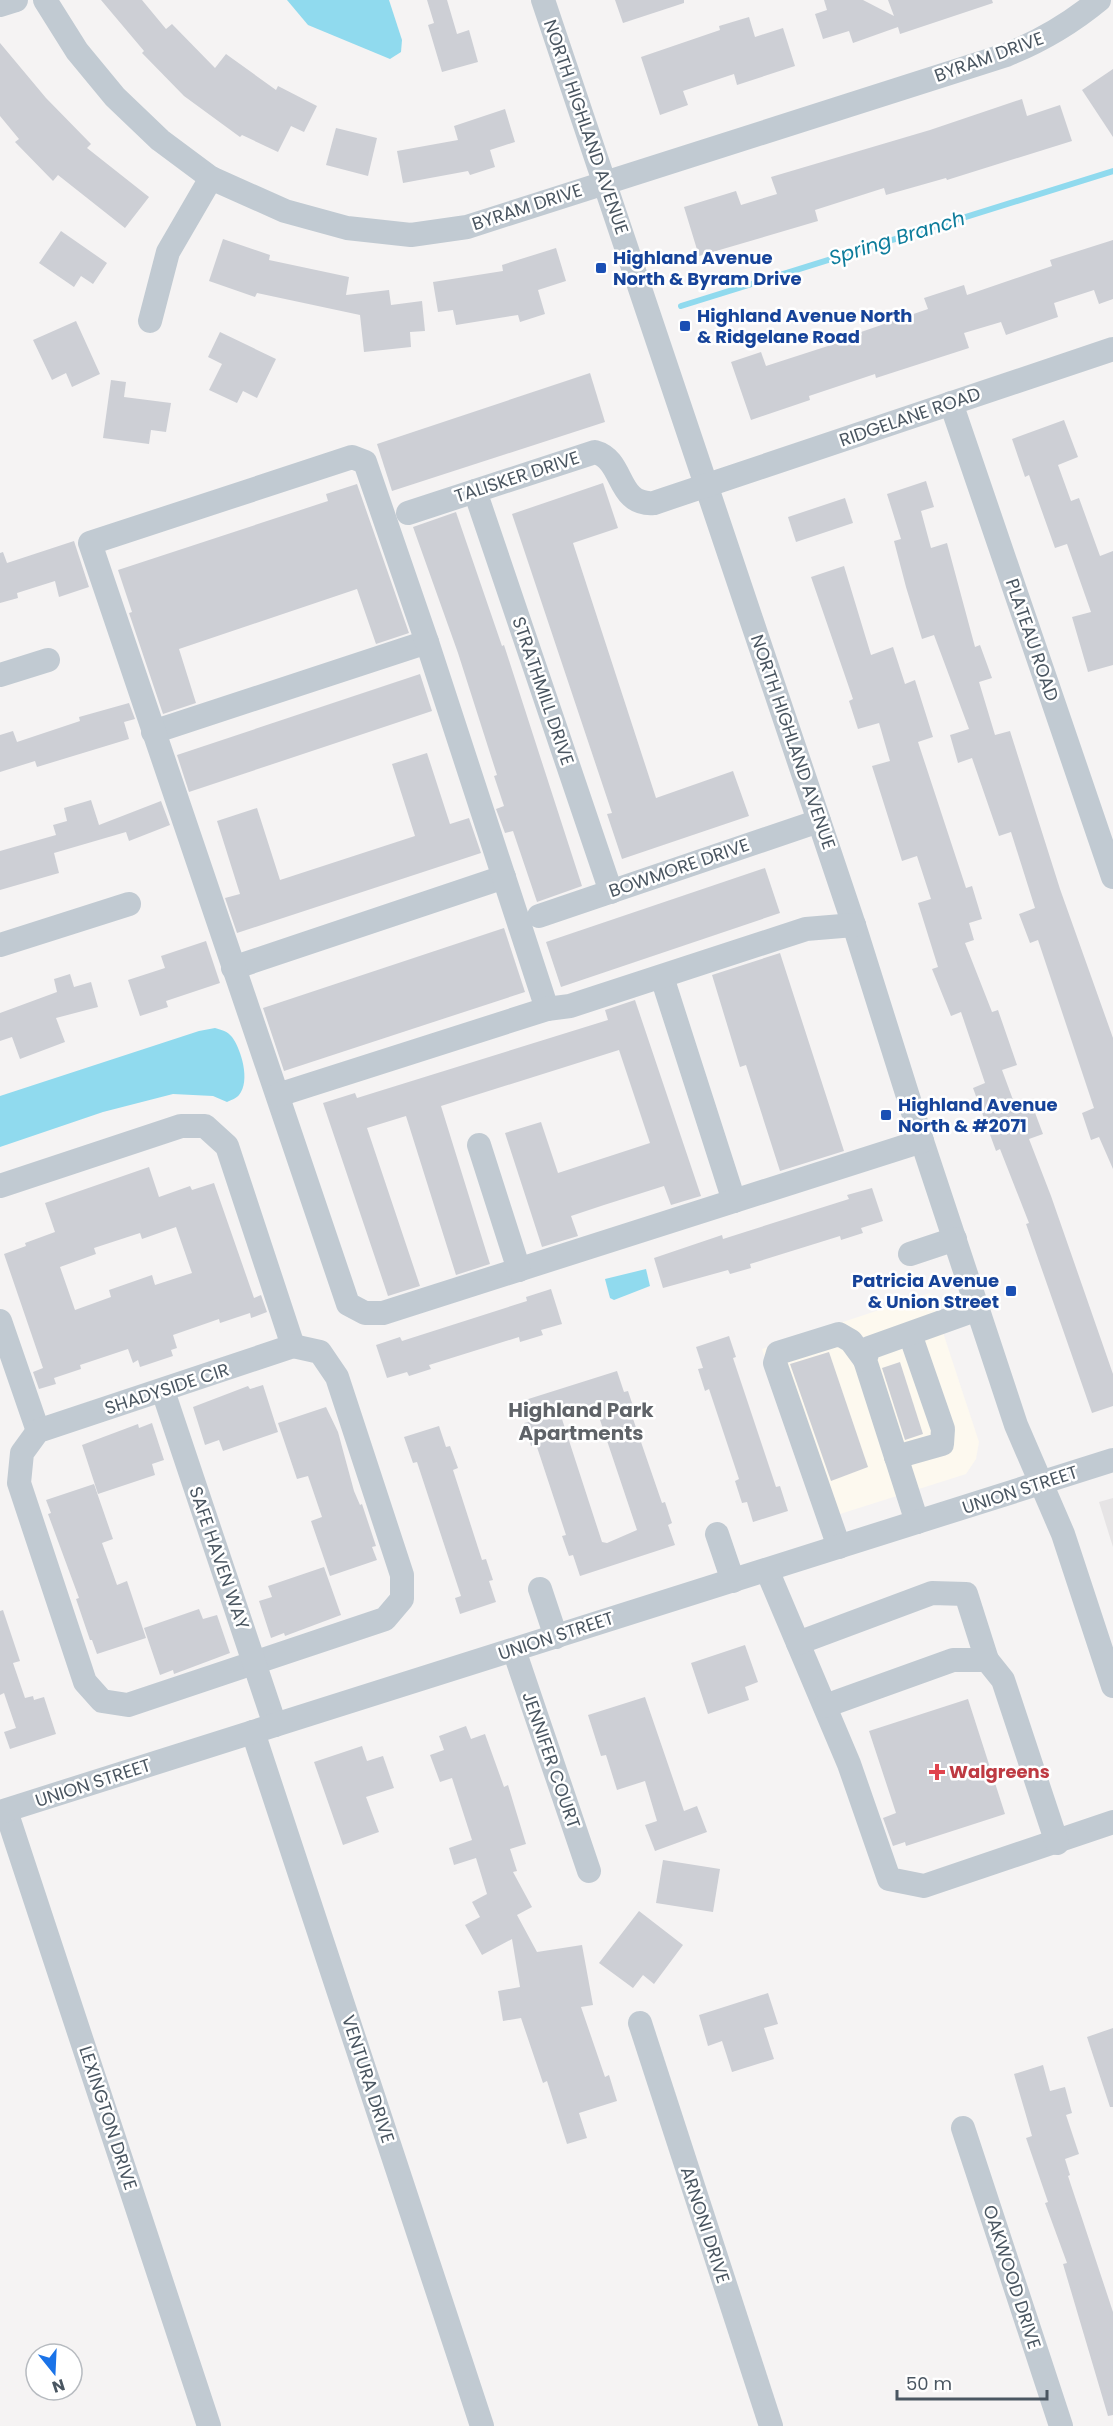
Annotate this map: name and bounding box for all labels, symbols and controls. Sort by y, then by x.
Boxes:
street label: NORTH HIGHLAND AVENUE [538,16,635,238]
street label: BYRAM DRIVE [931,25,1047,88]
street label: BYRAM DRIVE [469,177,585,236]
water label: Spring Branch [826,204,968,272]
place label: Highland Avenue North & Byram Drive [613,245,802,291]
marker: Highland Avenue North & Byram Drive [594,261,608,275]
place label: Highland Avenue North & Ridgelane Road [697,303,912,349]
marker: Highland Avenue North & Ridgelane Road [678,319,692,333]
street label: RIDGELANE ROAD [836,381,984,452]
street label: TALISKER DRIVE [451,445,582,508]
street label: PLATEAU ROAD [1000,575,1065,705]
street label: STRATHMILL DRIVE [506,613,581,768]
street label: NORTH HIGHLAND AVENUE [745,631,842,853]
street label: BOWMORE DRIVE [605,832,752,903]
place label: Highland Avenue North & #2071 [898,1092,1058,1138]
marker: Highland Avenue North & #2071 [879,1108,893,1122]
place label: Patricia Avenue & Union Street [852,1268,999,1314]
marker: Patricia Avenue & Union Street [1004,1284,1018,1298]
street label: SHADYSIDE CIR [101,1357,232,1420]
district label: Highland Park Apartments [508,1396,654,1447]
street label: UNION STREET [959,1459,1081,1520]
street label: SAFE HAVEN WAY [183,1483,256,1633]
street label: UNION STREET [495,1605,617,1666]
street label: JENNIFER COURT [516,1688,587,1832]
street label: UNION STREET [32,1752,154,1813]
place label: Walgreens [949,1759,1050,1784]
marker: Walgreens [930,1765,944,1779]
street label: VENTURA DRIVE [336,2012,401,2146]
street label: LEXINGTON DRIVE [73,2043,144,2193]
street label: ARNONI DRIVE [675,2163,736,2286]
street label: OAKWOOD DRIVE [977,2202,1048,2352]
north arrow [24,2342,84,2402]
scale bar [897,2363,1047,2401]
text: 50 m [906,2371,952,2396]
text: N [49,2373,68,2399]

